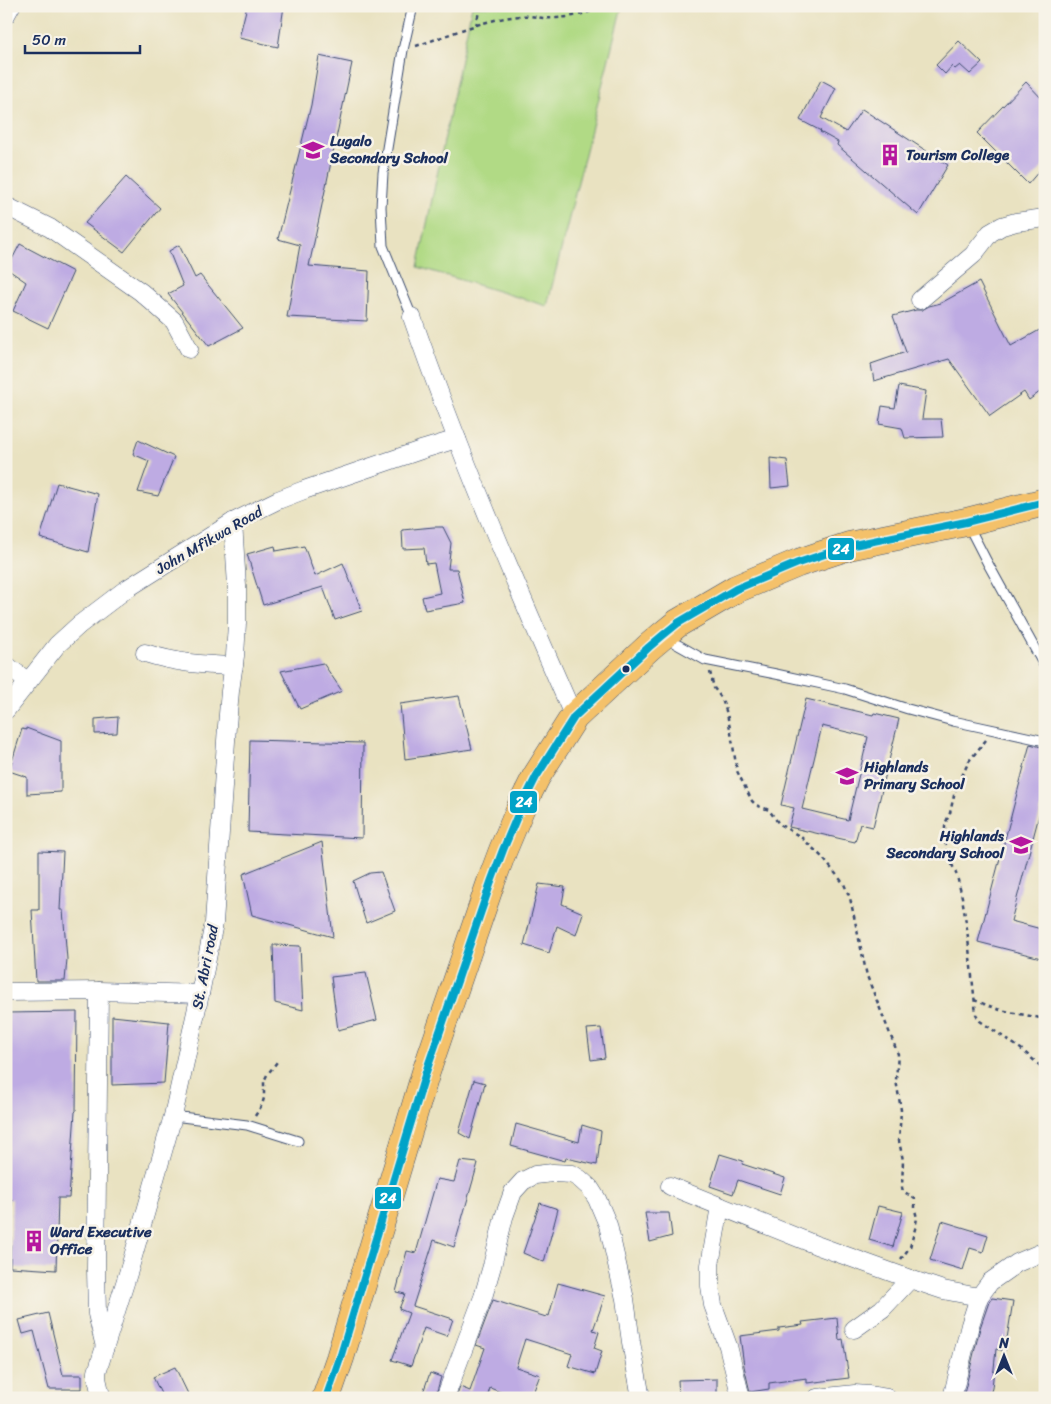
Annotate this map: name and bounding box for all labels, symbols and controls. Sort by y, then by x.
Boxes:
scale bar [25,22,140,54]
text: 50 m [32,27,67,53]
place label: Lugalo Secondary School [329,128,449,171]
school or university icon: Lugalo Secondary School [300,137,326,163]
building icon: Tourism College [877,142,903,168]
place label: Tourism College [906,142,1010,168]
street label: John Mfikwa Road [150,498,268,582]
line badge: 24 [827,537,855,561]
text: 24 [832,537,850,562]
unlabelled marker [621,664,631,674]
place label: Highlands Primary School [863,754,965,797]
school or university icon: Highlands Primary School [834,763,860,789]
line badge: 24 [509,790,538,814]
text: 24 [515,790,533,815]
place label: Highlands Secondary School [885,823,1005,866]
school or university icon: Highlands Secondary School [1008,832,1034,858]
street label: St. Abri road [184,921,226,1012]
line badge: 24 [374,1186,402,1210]
text: 24 [379,1186,397,1211]
place label: Ward Executive Office [49,1219,152,1262]
building icon: Ward Executive Office [21,1228,47,1254]
text: N [998,1331,1009,1356]
north arrow [978,1332,1028,1382]

